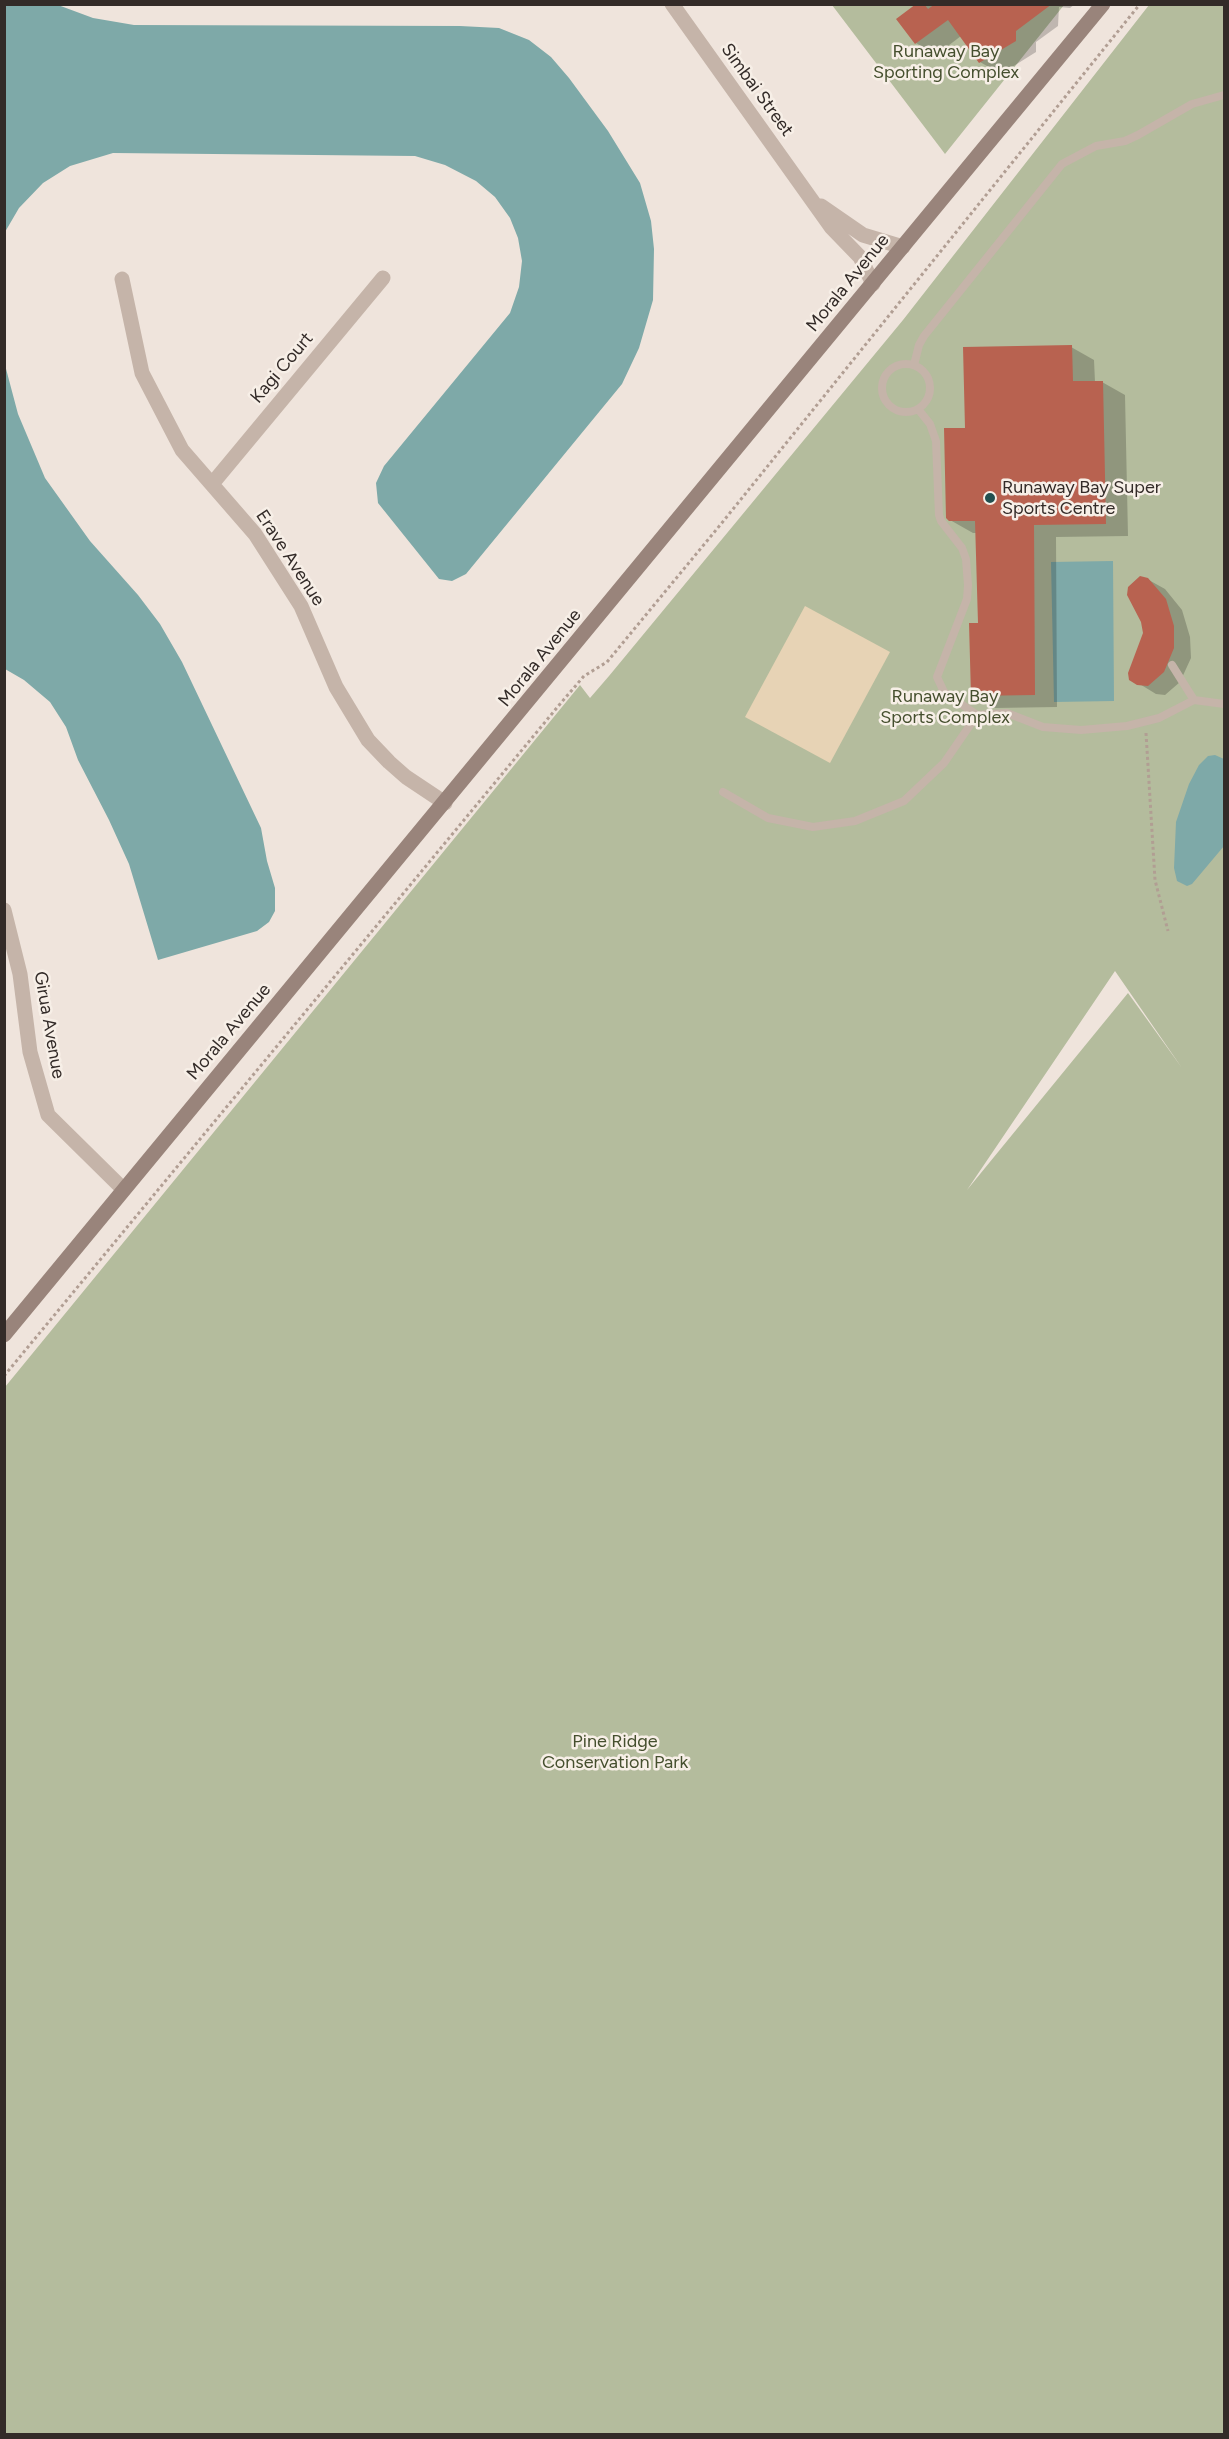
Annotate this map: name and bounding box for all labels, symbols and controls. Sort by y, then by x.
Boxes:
street label: Simbai Street [716,39,798,141]
park label: Runaway Bay Sporting Complex [873,41,1019,84]
street label: Morala Avenue [802,230,894,336]
street label: Kagi Court [246,328,318,408]
place label: Runaway Bay Super Sports Centre [1002,477,1161,520]
marker: Runaway Bay Super Sports Centre [983,491,997,505]
street label: Erave Avenue [251,506,329,610]
street label: Morala Avenue [494,605,586,711]
park label: Runaway Bay Sports Complex [880,686,1010,728]
street label: Girua Avenue [29,970,69,1080]
street label: Morala Avenue [182,979,276,1085]
park label: Pine Ridge Conservation Park [542,1731,688,1774]

